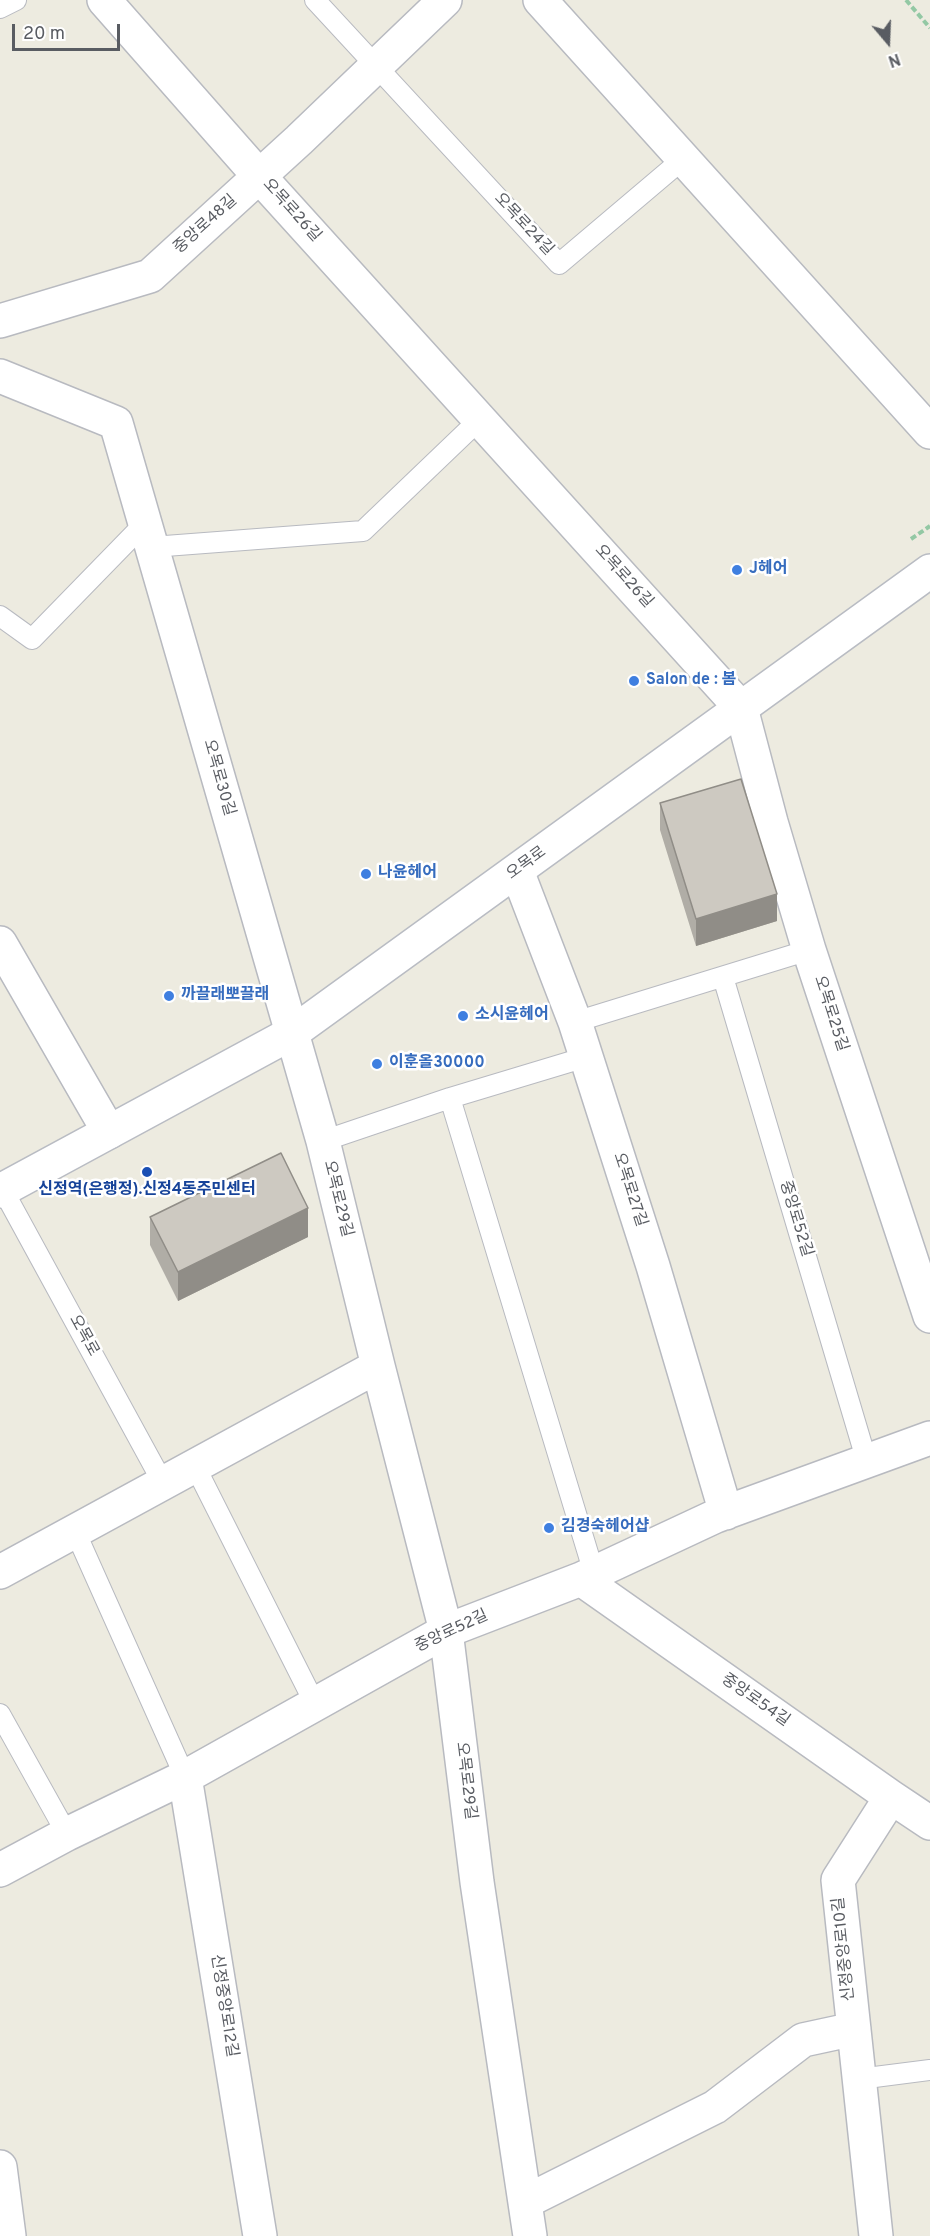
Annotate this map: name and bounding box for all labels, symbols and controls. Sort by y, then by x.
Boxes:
scale bar [15,12,123,50]
north arrow [858,12,918,72]
text: 20 m [23,23,65,46]
text: N [885,48,903,70]
street label: 오목로26길 [258,176,324,246]
street label: 오목로24길 [489,190,557,260]
street label: 중앙로48길 [170,192,242,258]
street label: 오목로26길 [590,542,656,612]
place label: J헤어 [749,560,787,580]
marker: J헤어 [730,563,744,577]
place label: Salon de : 봄 [646,671,737,691]
marker: Salon de : 봄 [627,674,641,688]
street label: 오목로30길 [198,738,238,818]
street label: 오목로 [503,843,551,885]
place label: 나윤헤어 [378,864,437,884]
marker: 나윤헤어 [359,867,373,881]
street label: 오목로25길 [809,974,851,1054]
place label: 까끌래뽀끌래 [181,986,269,1006]
marker: 까끌래뽀끌래 [162,989,176,1003]
place label: 소시윤헤어 [475,1006,549,1026]
marker: 소시윤헤어 [456,1009,470,1023]
place label: 이훈올30000 [389,1054,485,1074]
marker: 이훈올30000 [370,1057,384,1071]
street label: 오목로27길 [608,1150,650,1230]
street label: 오목로29길 [318,1159,356,1239]
marker: 신정역(은행정).신정4동주민센터 [140,1165,154,1179]
street label: 중앙로52길 [774,1179,816,1259]
place label: 신정역(은행정).신정4동주민센터 [38,1181,256,1201]
street label: 오목로 [64,1312,102,1360]
place label: 김경숙헤어샵 [561,1518,649,1538]
marker: 김경숙헤어샵 [542,1521,556,1535]
street label: 중앙로52길 [412,1607,492,1657]
street label: 중앙로54길 [717,1670,793,1732]
street label: 오목로29길 [451,1741,479,1821]
street label: 신정중앙로10길 [830,1896,860,2002]
street label: 신정중앙로12길 [205,1953,241,2059]

